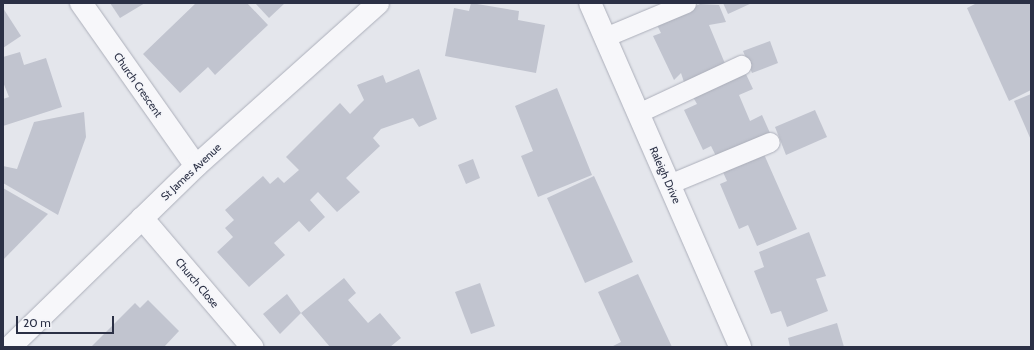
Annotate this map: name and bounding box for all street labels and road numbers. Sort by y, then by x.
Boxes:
street label: Church Crescent [111,50,165,120]
street label: St James Avenue [158,141,224,203]
street label: Raleigh Drive [647,144,683,206]
street label: Church Close [172,255,222,311]

